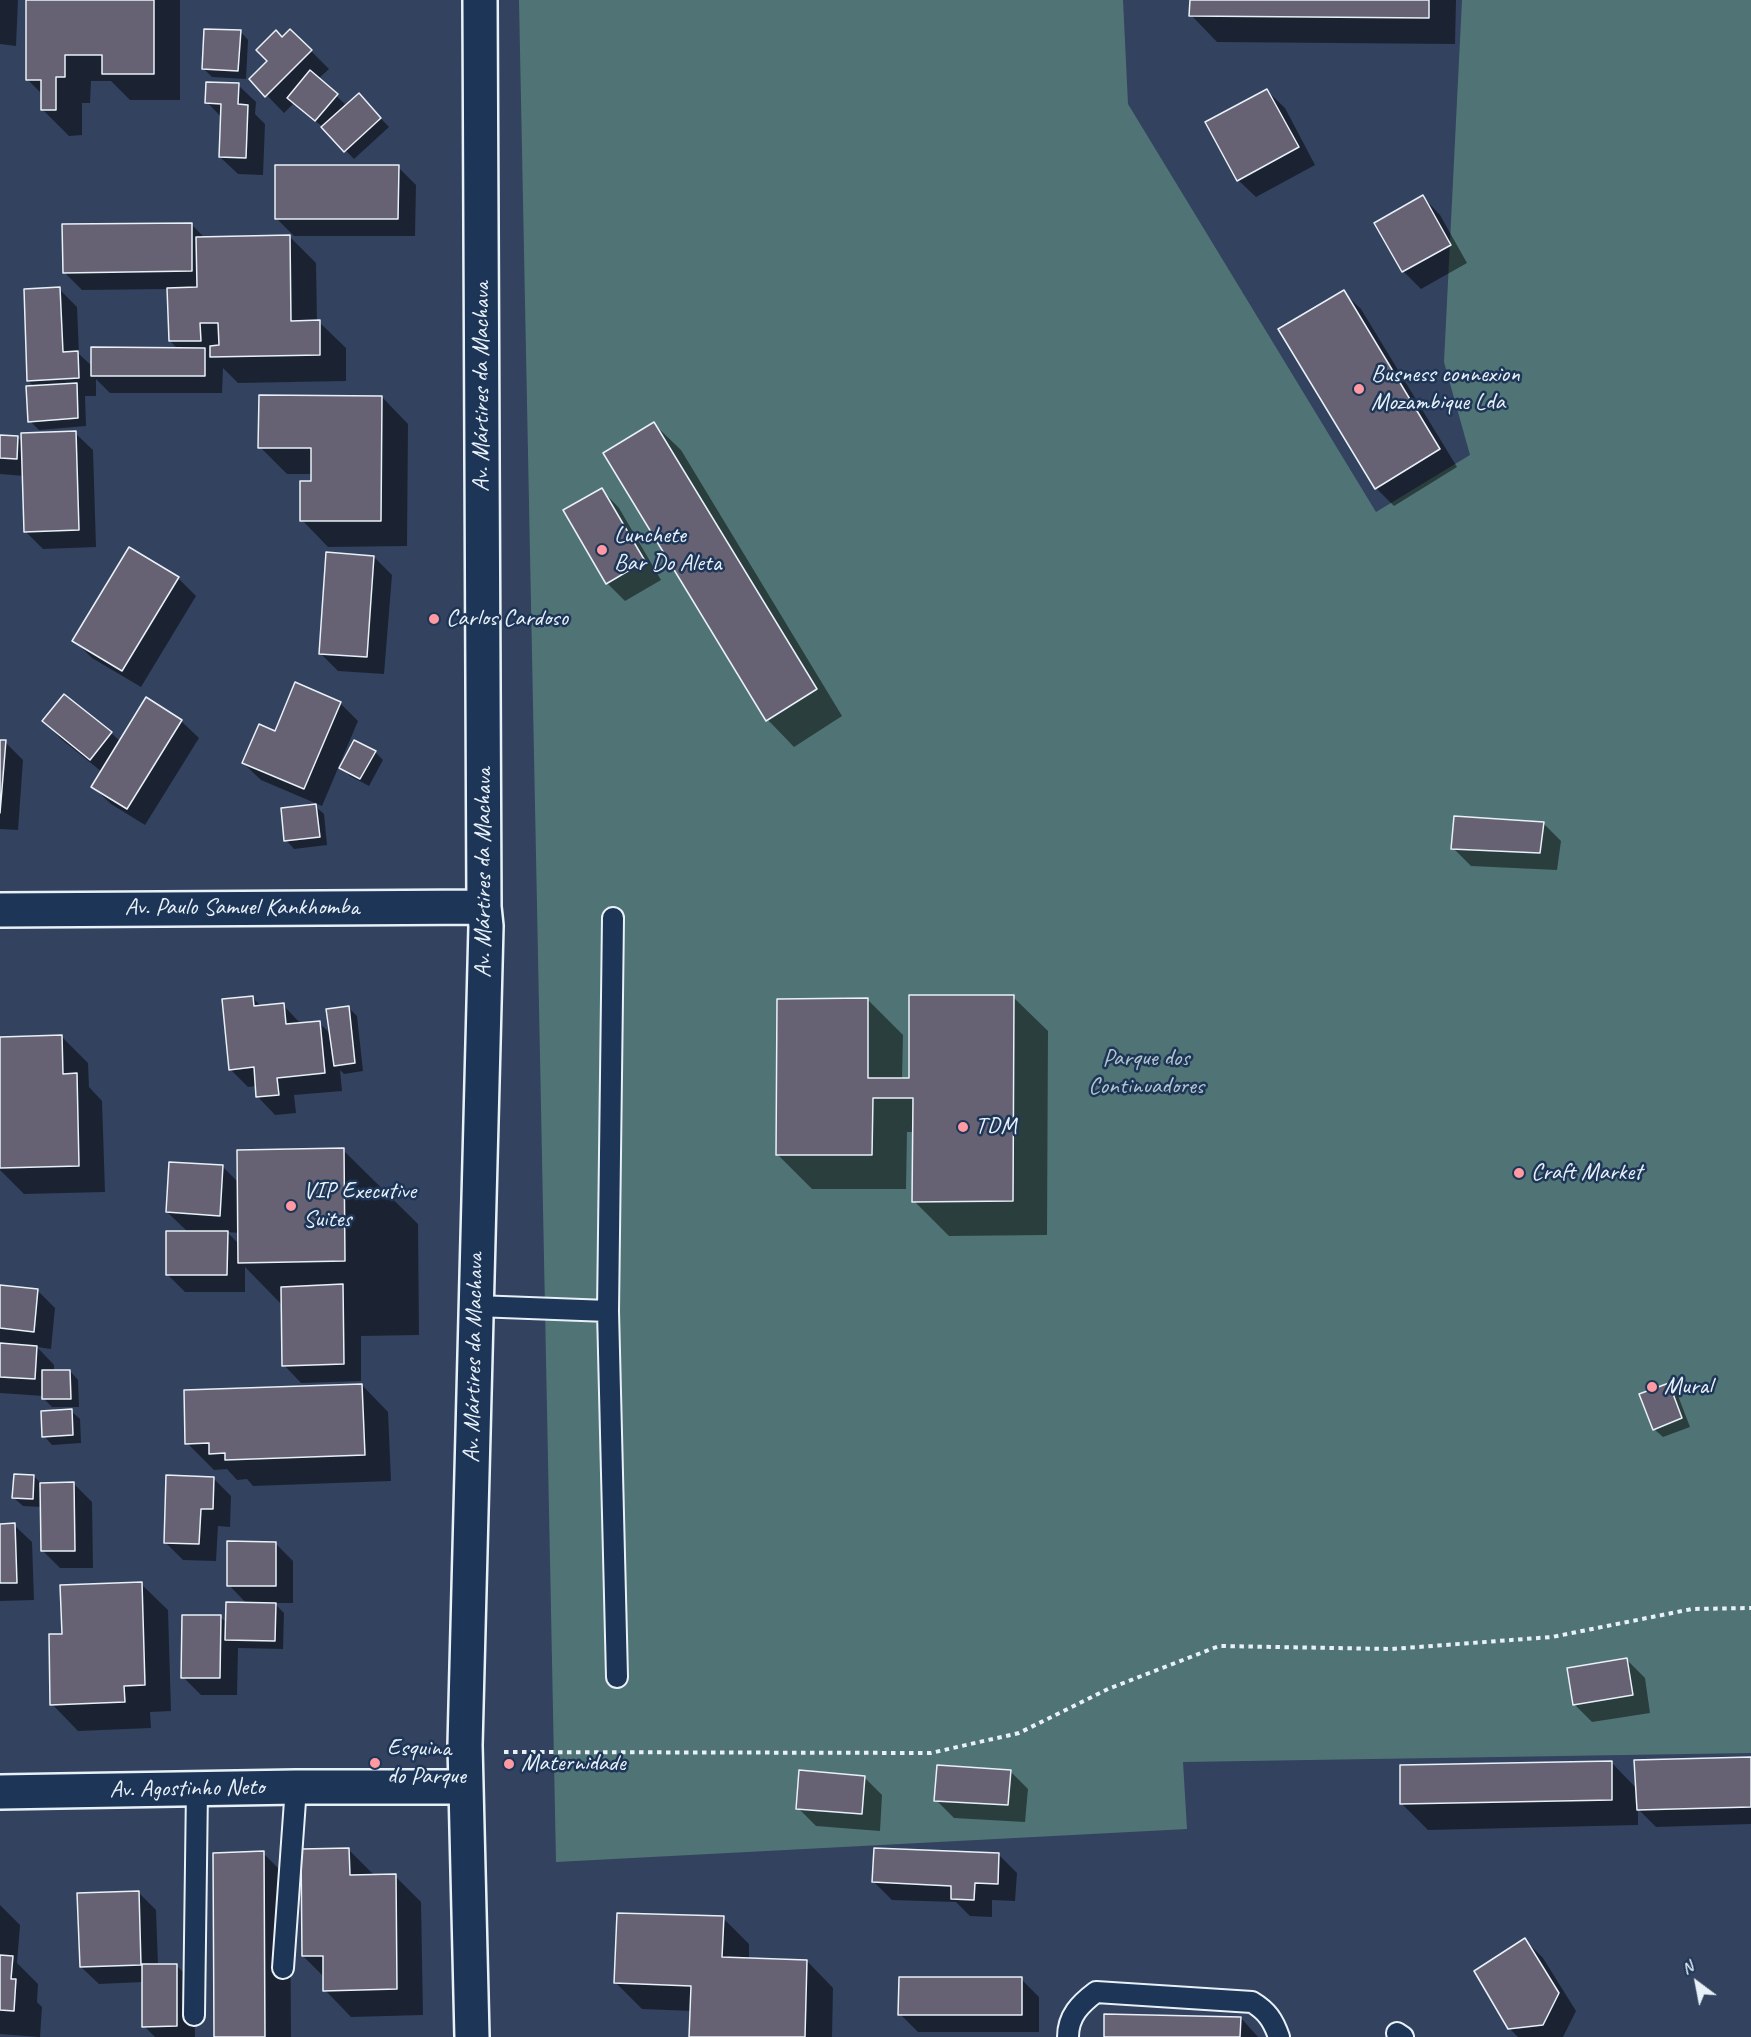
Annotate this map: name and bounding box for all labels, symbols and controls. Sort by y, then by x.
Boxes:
street label: Av. Mártires da Machava [468,282,496,492]
place label: Busness connexion Mozambique Lda [1371,361,1520,417]
marker: Busness connexion Mozambique Lda [1352,382,1366,396]
place label: Lunchete Bar Do Aleta [614,522,721,578]
marker: Lunchete Bar Do Aleta [595,543,609,557]
place label: Carlos Cardoso [446,605,568,633]
marker: Carlos Cardoso [427,612,441,626]
street label: Av. Mártires da Machava [470,768,498,978]
street label: Av. Paulo Samuel Kankhomba [125,894,359,922]
park label: Parque dos Continuadores [1088,1045,1204,1101]
place label: TDM [975,1113,1017,1141]
marker: TDM [956,1120,970,1134]
place label: Craft Market [1531,1159,1642,1187]
marker: Craft Market [1512,1166,1526,1180]
place label: VIP Executive Suites [303,1178,416,1234]
marker: VIP Executive Suites [284,1199,298,1213]
street label: Av. Mártires da Machava [458,1253,490,1463]
place label: Mural [1664,1373,1712,1401]
marker: Mural [1645,1380,1659,1394]
place label: Esquina do Parque [387,1735,466,1791]
place label: Maternidade [521,1750,626,1778]
marker: Esquina do Parque [368,1756,382,1770]
marker: Maternidade [502,1757,516,1771]
street label: Av. Agostinho Neto [109,1773,265,1805]
north arrow [1667,1953,1727,2013]
text: N [1678,1957,1697,1979]

